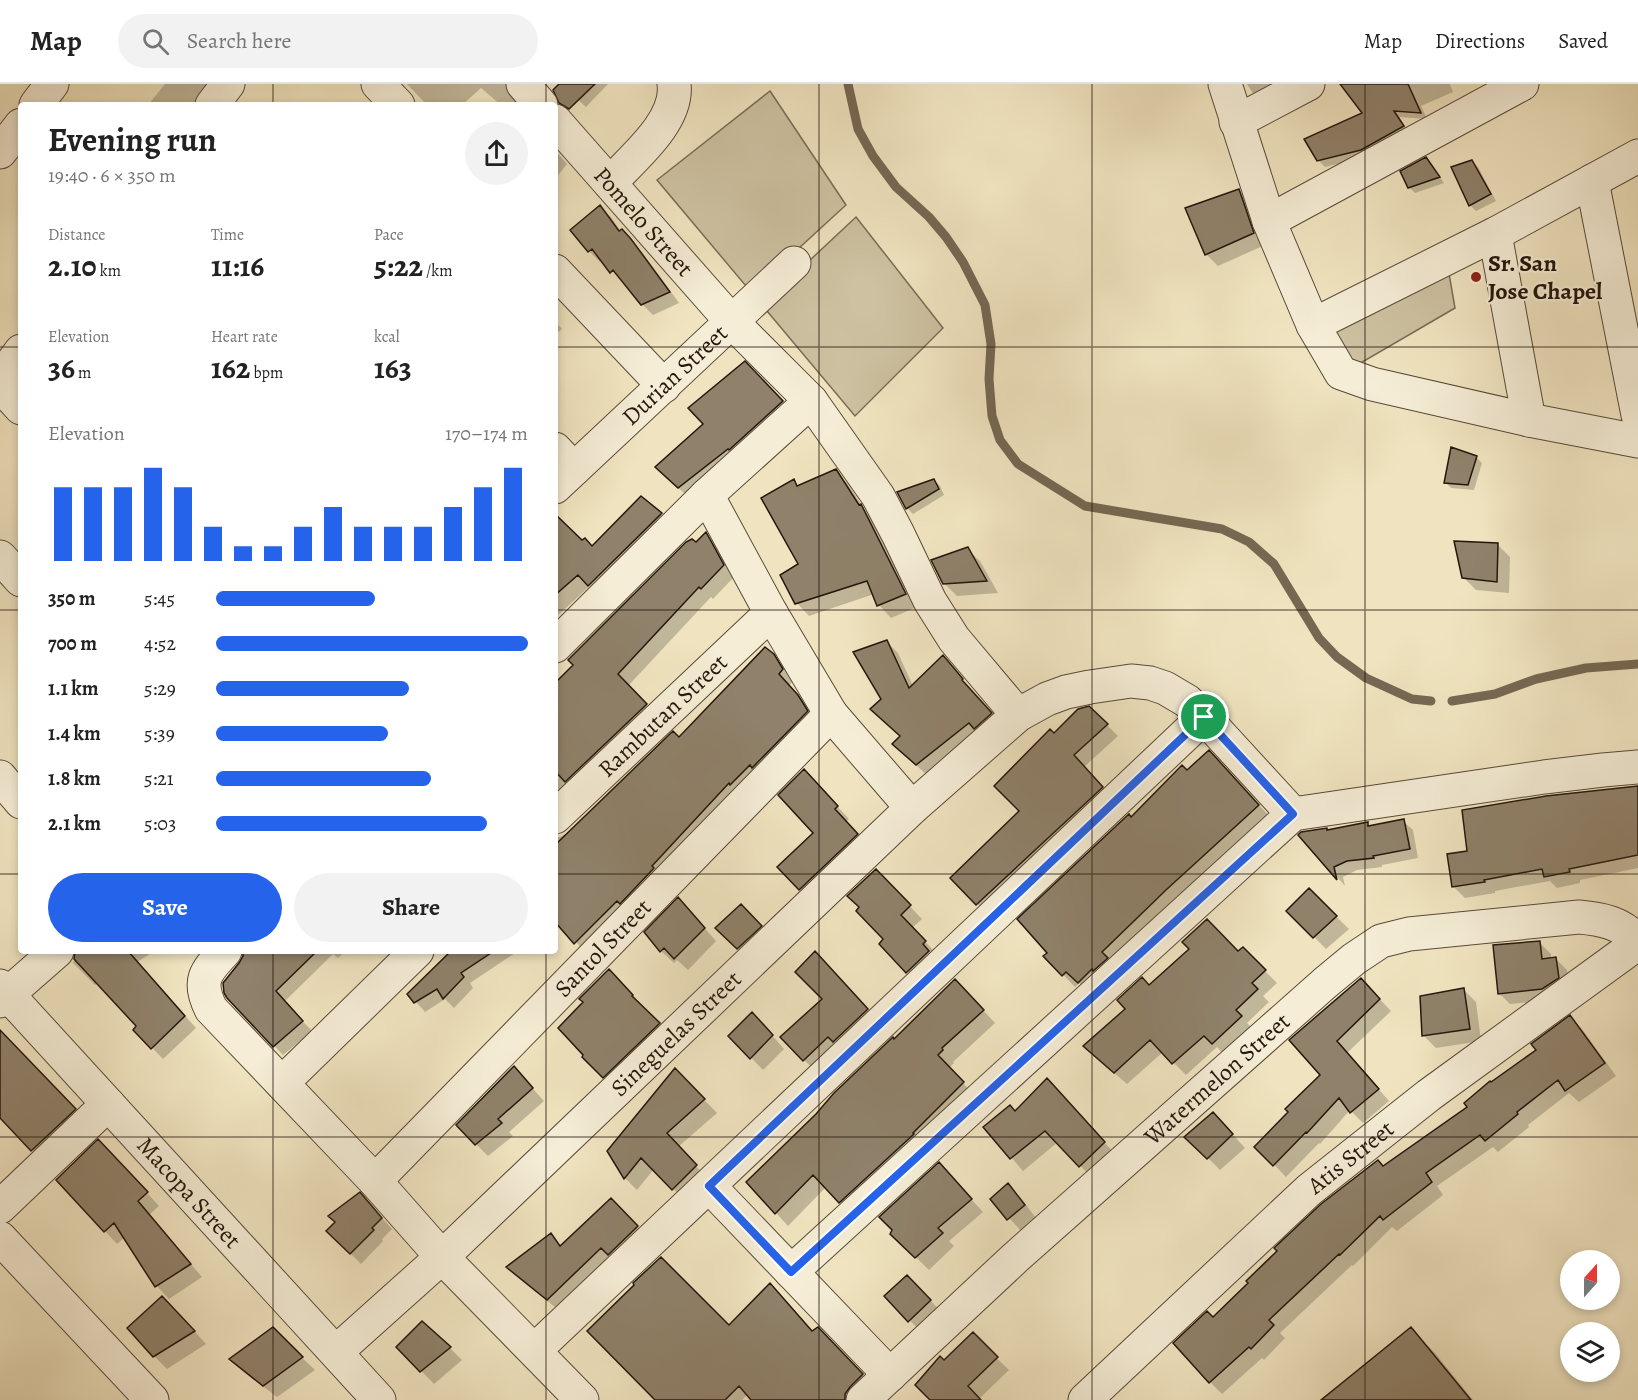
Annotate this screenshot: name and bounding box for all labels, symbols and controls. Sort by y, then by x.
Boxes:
search box [118,14,538,68]
text: Map [30,22,82,60]
icon: search [139,25,172,58]
text: Search here [187,26,291,56]
text: Map [1364,27,1402,55]
text: Directions [1435,27,1525,55]
text: Saved [1558,27,1608,55]
text: Evening run [48,117,217,162]
button: share [465,122,528,185]
street label: Pomelo Street [586,160,701,283]
text: 19:40 · 6 × 350 m [48,162,176,189]
text: Distance [48,224,105,246]
text: Time [211,224,244,246]
text: Pace [374,224,404,246]
text: 2.10 [48,246,97,286]
text: 11:16 [211,246,264,286]
text: 5:22 [374,246,423,286]
place label: Sr. San Jose Chapel [1488,247,1603,307]
text: km [97,260,121,282]
text: /km [423,260,453,282]
marker: Sr. San Jose Chapel [1469,270,1483,284]
street label: Durian Street [615,317,735,432]
text: Elevation [48,326,109,348]
text: Heart rate [211,326,278,348]
text: kcal [374,326,400,348]
text: 36 [48,348,75,388]
text: 162 [211,348,250,388]
text: 163 [374,348,412,388]
text: m [75,362,91,384]
text: bpm [250,362,283,384]
text: Elevation [48,420,125,447]
text: 170–174 m [445,420,528,447]
text: 350 m [48,585,95,612]
text: 5:45 [144,585,175,612]
text: 700 m [48,630,97,657]
text: 4:52 [144,630,176,657]
street label: Rambutan Street [591,646,734,784]
text: 1.1 km [48,675,98,702]
text: 5:29 [144,675,176,702]
pin [1178,691,1229,742]
icon: arrive [1187,700,1220,733]
text: 1.4 km [48,720,101,747]
text: 5:39 [144,720,175,747]
text: 1.8 km [48,765,101,792]
text: 5:21 [144,765,174,792]
text: 2.1 km [48,810,101,837]
text: 5:03 [144,810,176,837]
button: Save [48,873,282,942]
button: Share [294,873,528,942]
street label: Santol Street [547,891,658,1004]
street label: Sineguelas Street [604,963,748,1103]
street label: Watermelon Street [1136,1005,1297,1153]
street label: Atis Street [1300,1113,1401,1202]
street label: Macopa Street [130,1130,248,1255]
north arrow [1560,1250,1620,1310]
map controls [1560,1250,1620,1382]
button: layers [1560,1322,1620,1382]

